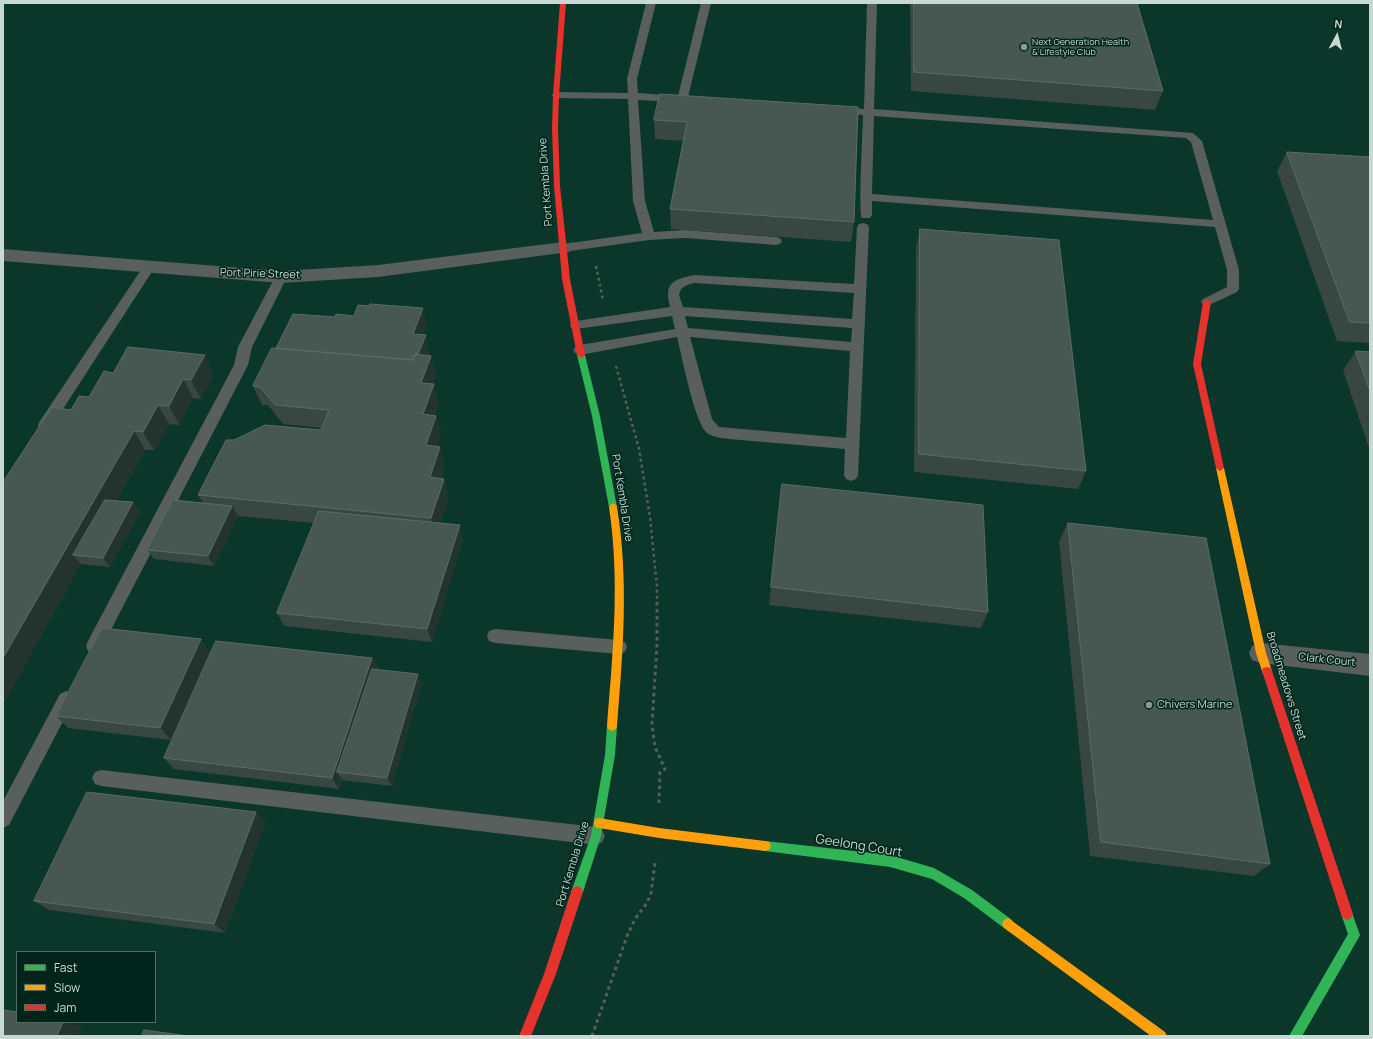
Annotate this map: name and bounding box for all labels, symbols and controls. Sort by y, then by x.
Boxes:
north arrow [1317,16,1357,56]
text: N [1334,16,1343,32]
place label: Next Generation Health & Lifestyle Club [1032,37,1129,58]
marker: Next Generation Health & Lifestyle Club [1019,42,1029,52]
street label: Port Kembla Drive [536,137,556,227]
street label: Port Pirie Street [220,266,300,282]
street label: Port Kembla Drive [609,453,635,543]
street label: Broadmeadows Street [1263,630,1309,742]
street label: Clark Court [1298,650,1356,670]
place label: Chivers Marine [1157,698,1232,712]
marker: Chivers Marine [1144,700,1154,710]
street label: Port Kembla Drive [554,820,592,908]
street label: Geelong Court [814,831,904,861]
legend [16,951,156,1023]
text: Fast [54,959,78,976]
text: Slow [54,979,80,996]
text: Jam [54,999,76,1016]

